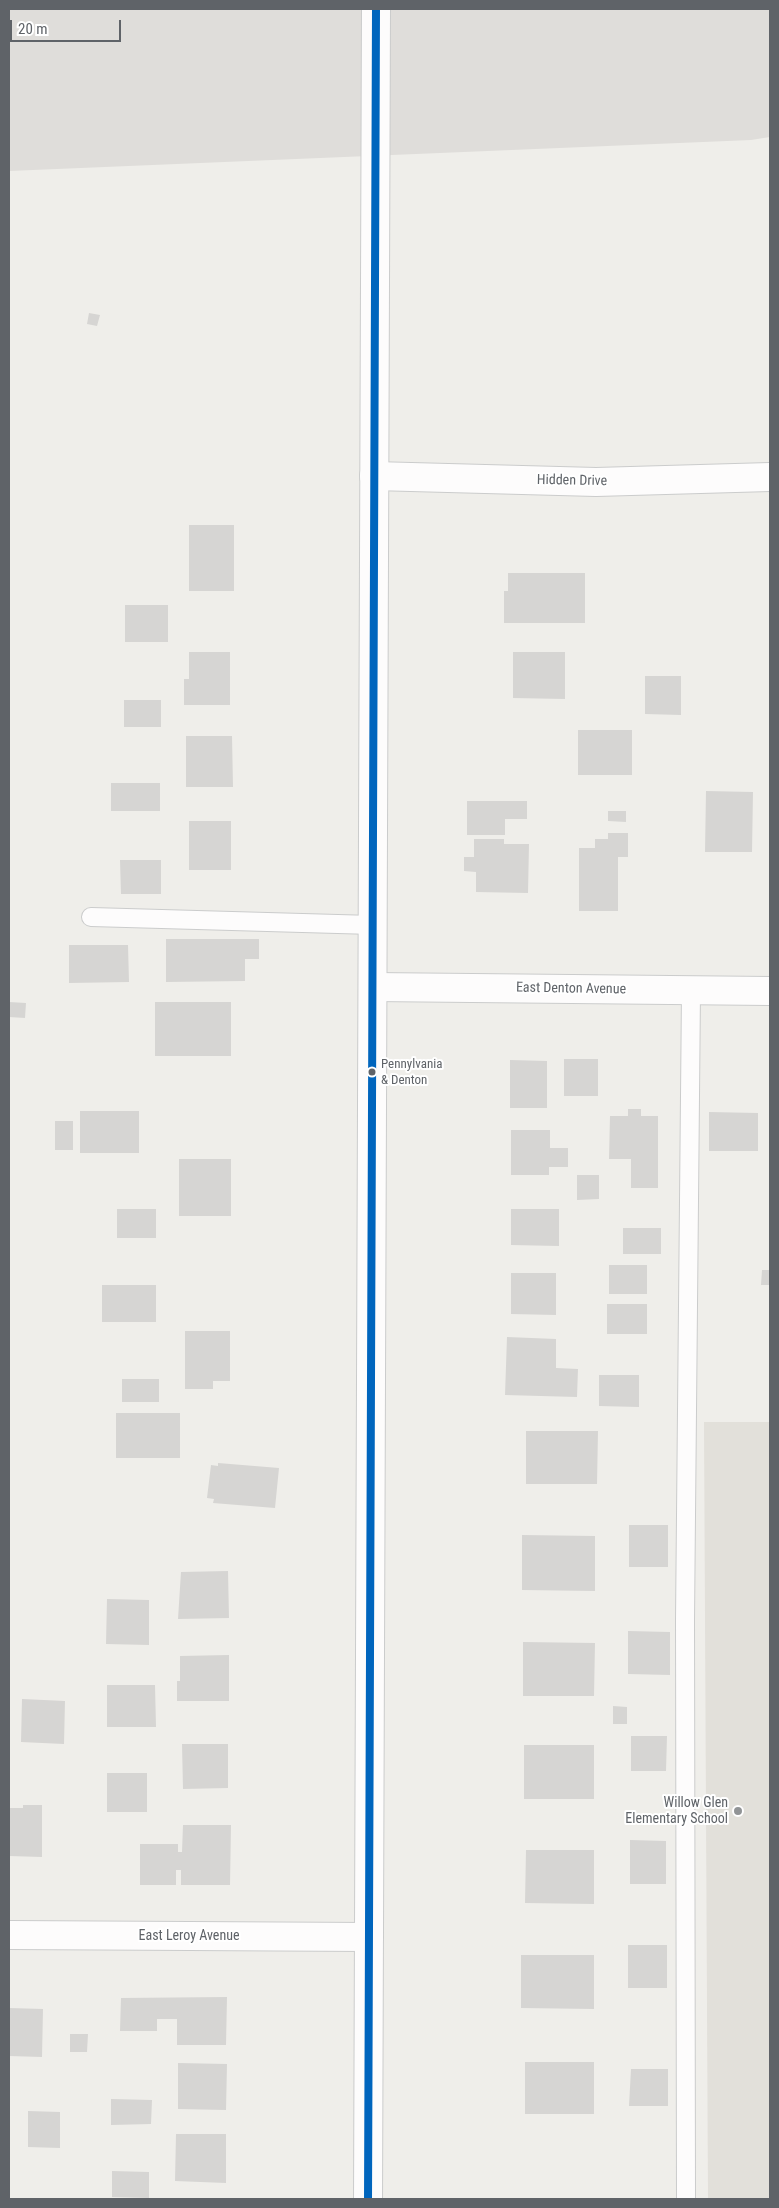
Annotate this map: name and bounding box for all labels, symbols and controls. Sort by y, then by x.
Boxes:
scale bar [12,10,124,42]
text: 20 m [18,20,48,38]
street label: Hidden Drive [537,472,607,490]
street label: East Denton Avenue [516,980,626,998]
place label: Pennylvania & Denton [381,1057,442,1088]
marker: Pennylvania & Denton [367,1067,377,1077]
place label: Willow Glen Elementary School [625,1795,728,1828]
marker: Willow Glen Elementary School [732,1805,744,1817]
street label: East Leroy Avenue [138,1928,240,1944]

